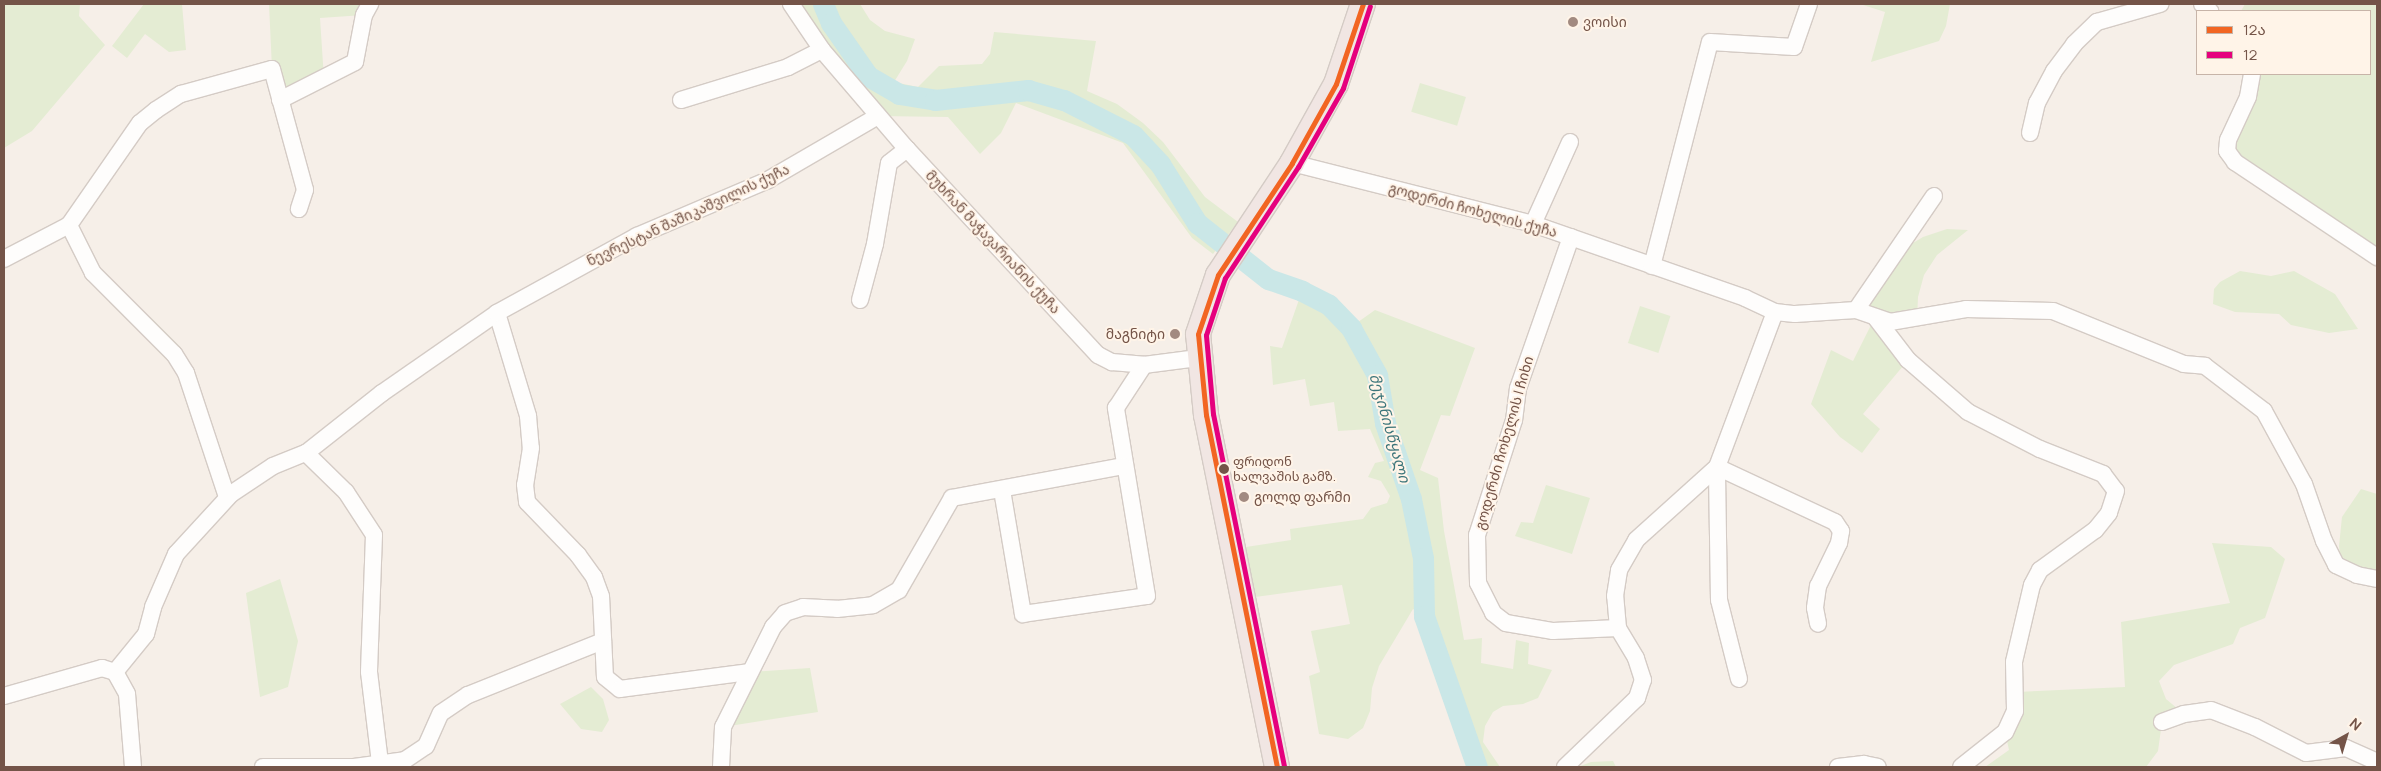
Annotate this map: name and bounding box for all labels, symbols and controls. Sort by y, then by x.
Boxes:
legend [2196,10,2371,75]
place label: ვოისი [1583,14,1627,30]
marker: ვოისი [1567,16,1579,28]
text: 12ა [2243,19,2266,40]
text: 12 [2243,44,2257,65]
street label: ნევრესტან შაშიკაშვილის ქუჩა [584,161,792,269]
street label: მუხრან მაჭავარიანის ქუჩა [922,167,1064,317]
street label: გოდერძი ჩოხელის ქუჩა [1387,179,1559,241]
place label: მაგნიტი [1106,326,1165,342]
marker: მაგნიტი [1169,328,1181,340]
street label: გოდერძი ჩოხელის I ჩიხი [1471,354,1537,532]
water label: მეჯინისწყალი [1366,371,1414,485]
place label: ფრიდონ ხალვაშის გამზ. [1233,454,1336,485]
marker: ფრიდონ ხალვაშის გამზ. [1219,464,1229,474]
place label: გოლდ ფარმი [1254,489,1351,505]
marker: გოლდ ფარმი [1238,491,1250,503]
north arrow [2321,711,2371,761]
text: N [2346,713,2366,735]

